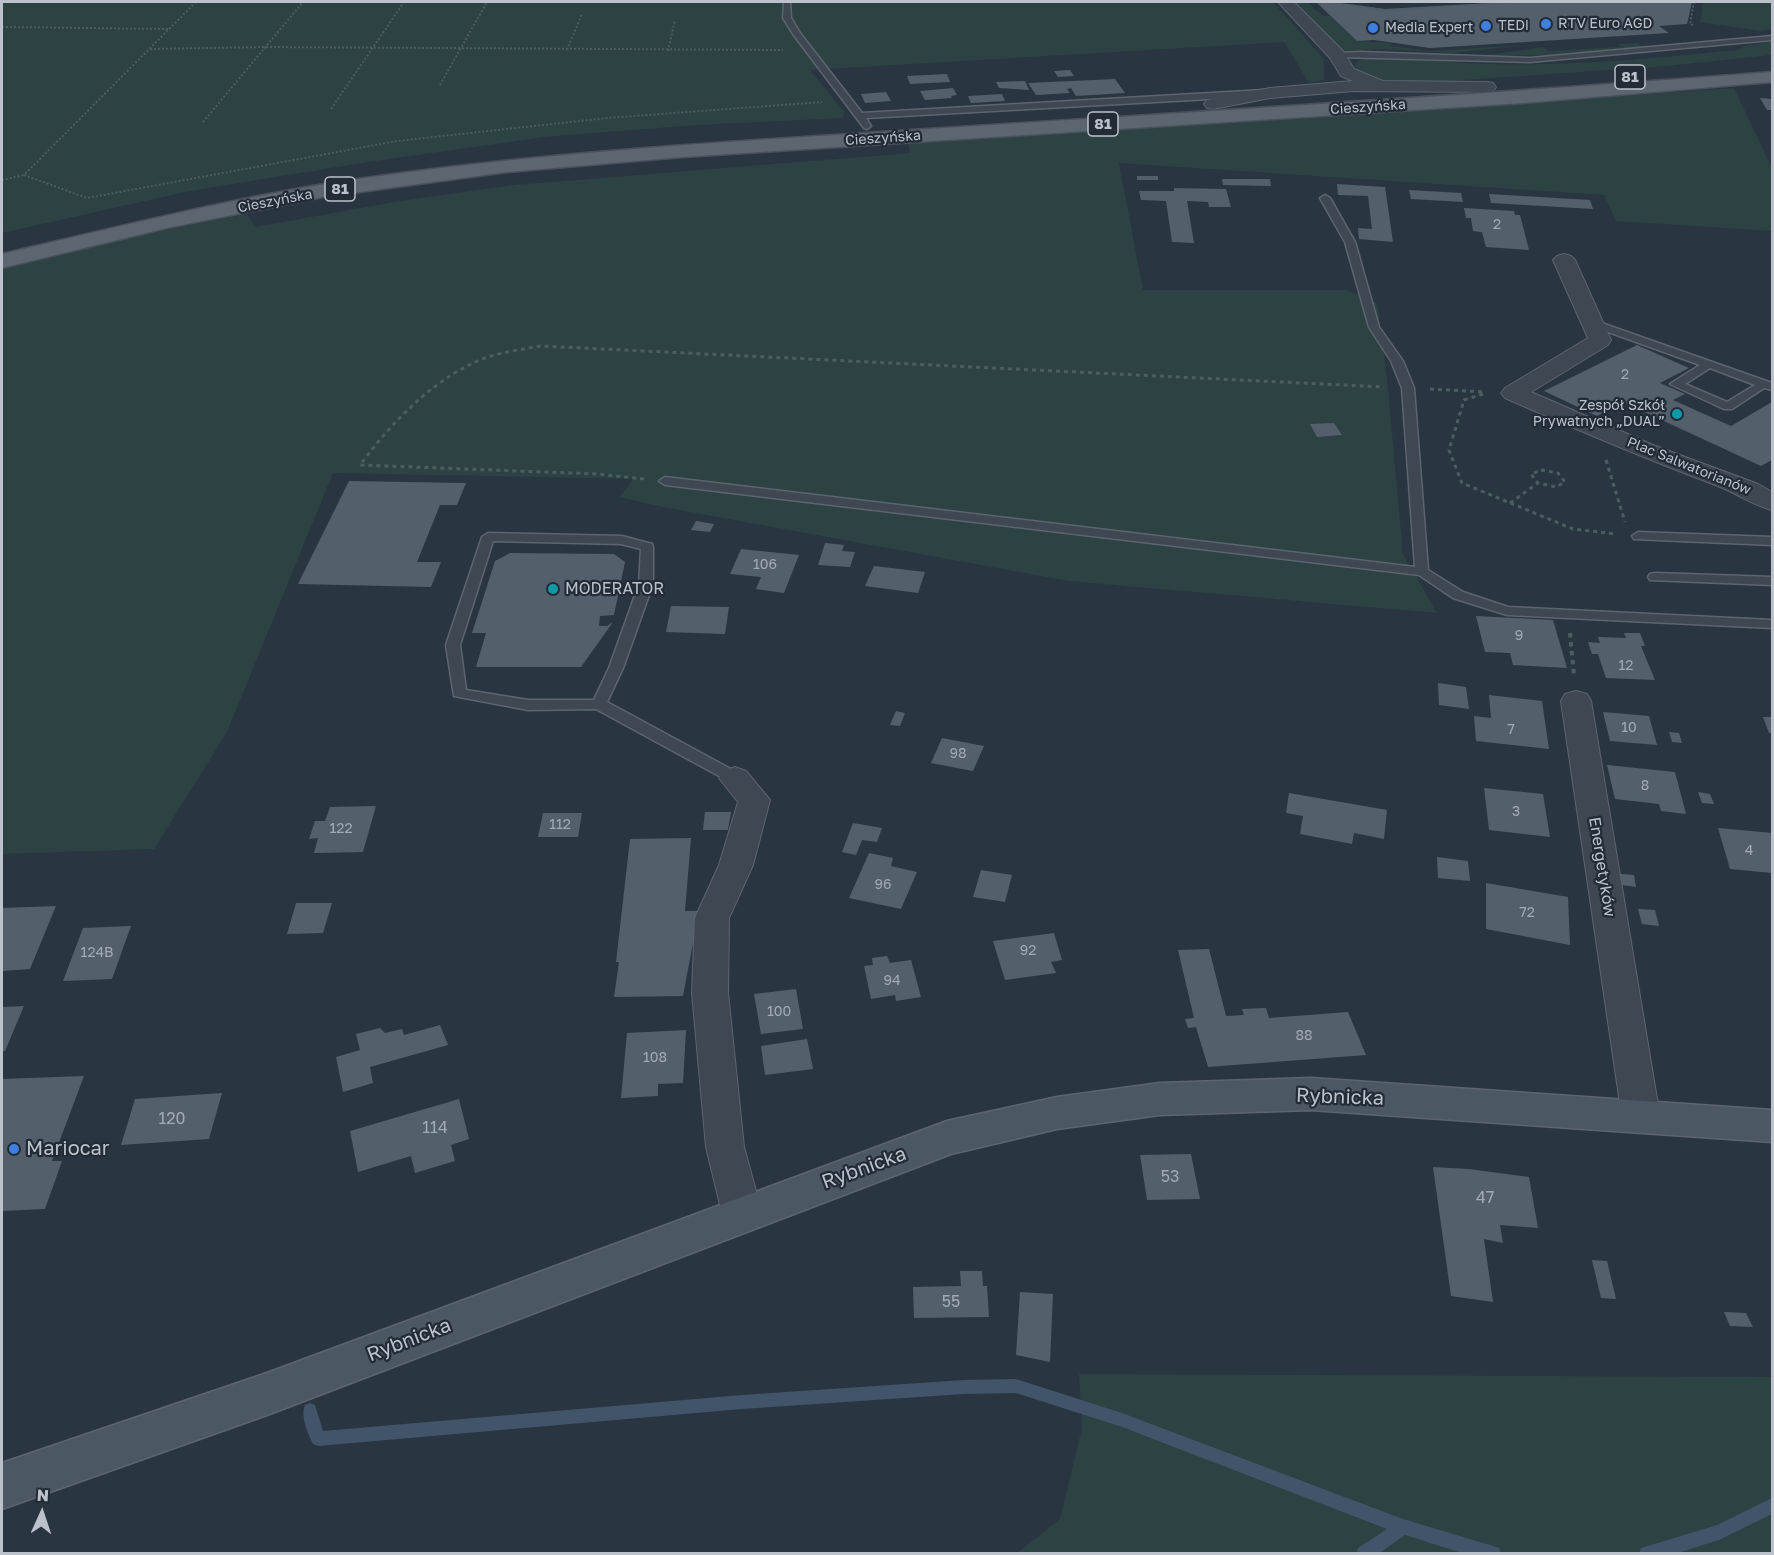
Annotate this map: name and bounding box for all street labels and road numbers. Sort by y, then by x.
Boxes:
road number: 81 [1615,65,1645,89]
street label: Cieszyńska [1330,96,1406,118]
road number: 81 [1088,112,1118,136]
street label: Cieszyńska [845,127,921,149]
road number: 81 [325,177,355,201]
street label: Cieszyńska [236,186,314,216]
street label: Plac Salwatorianów [1625,433,1753,499]
street label: Energetyków [1585,816,1619,918]
street label: Rybnicka [1296,1083,1384,1111]
street label: Rybnicka [819,1142,909,1194]
street label: Rybnicka [364,1313,454,1367]

